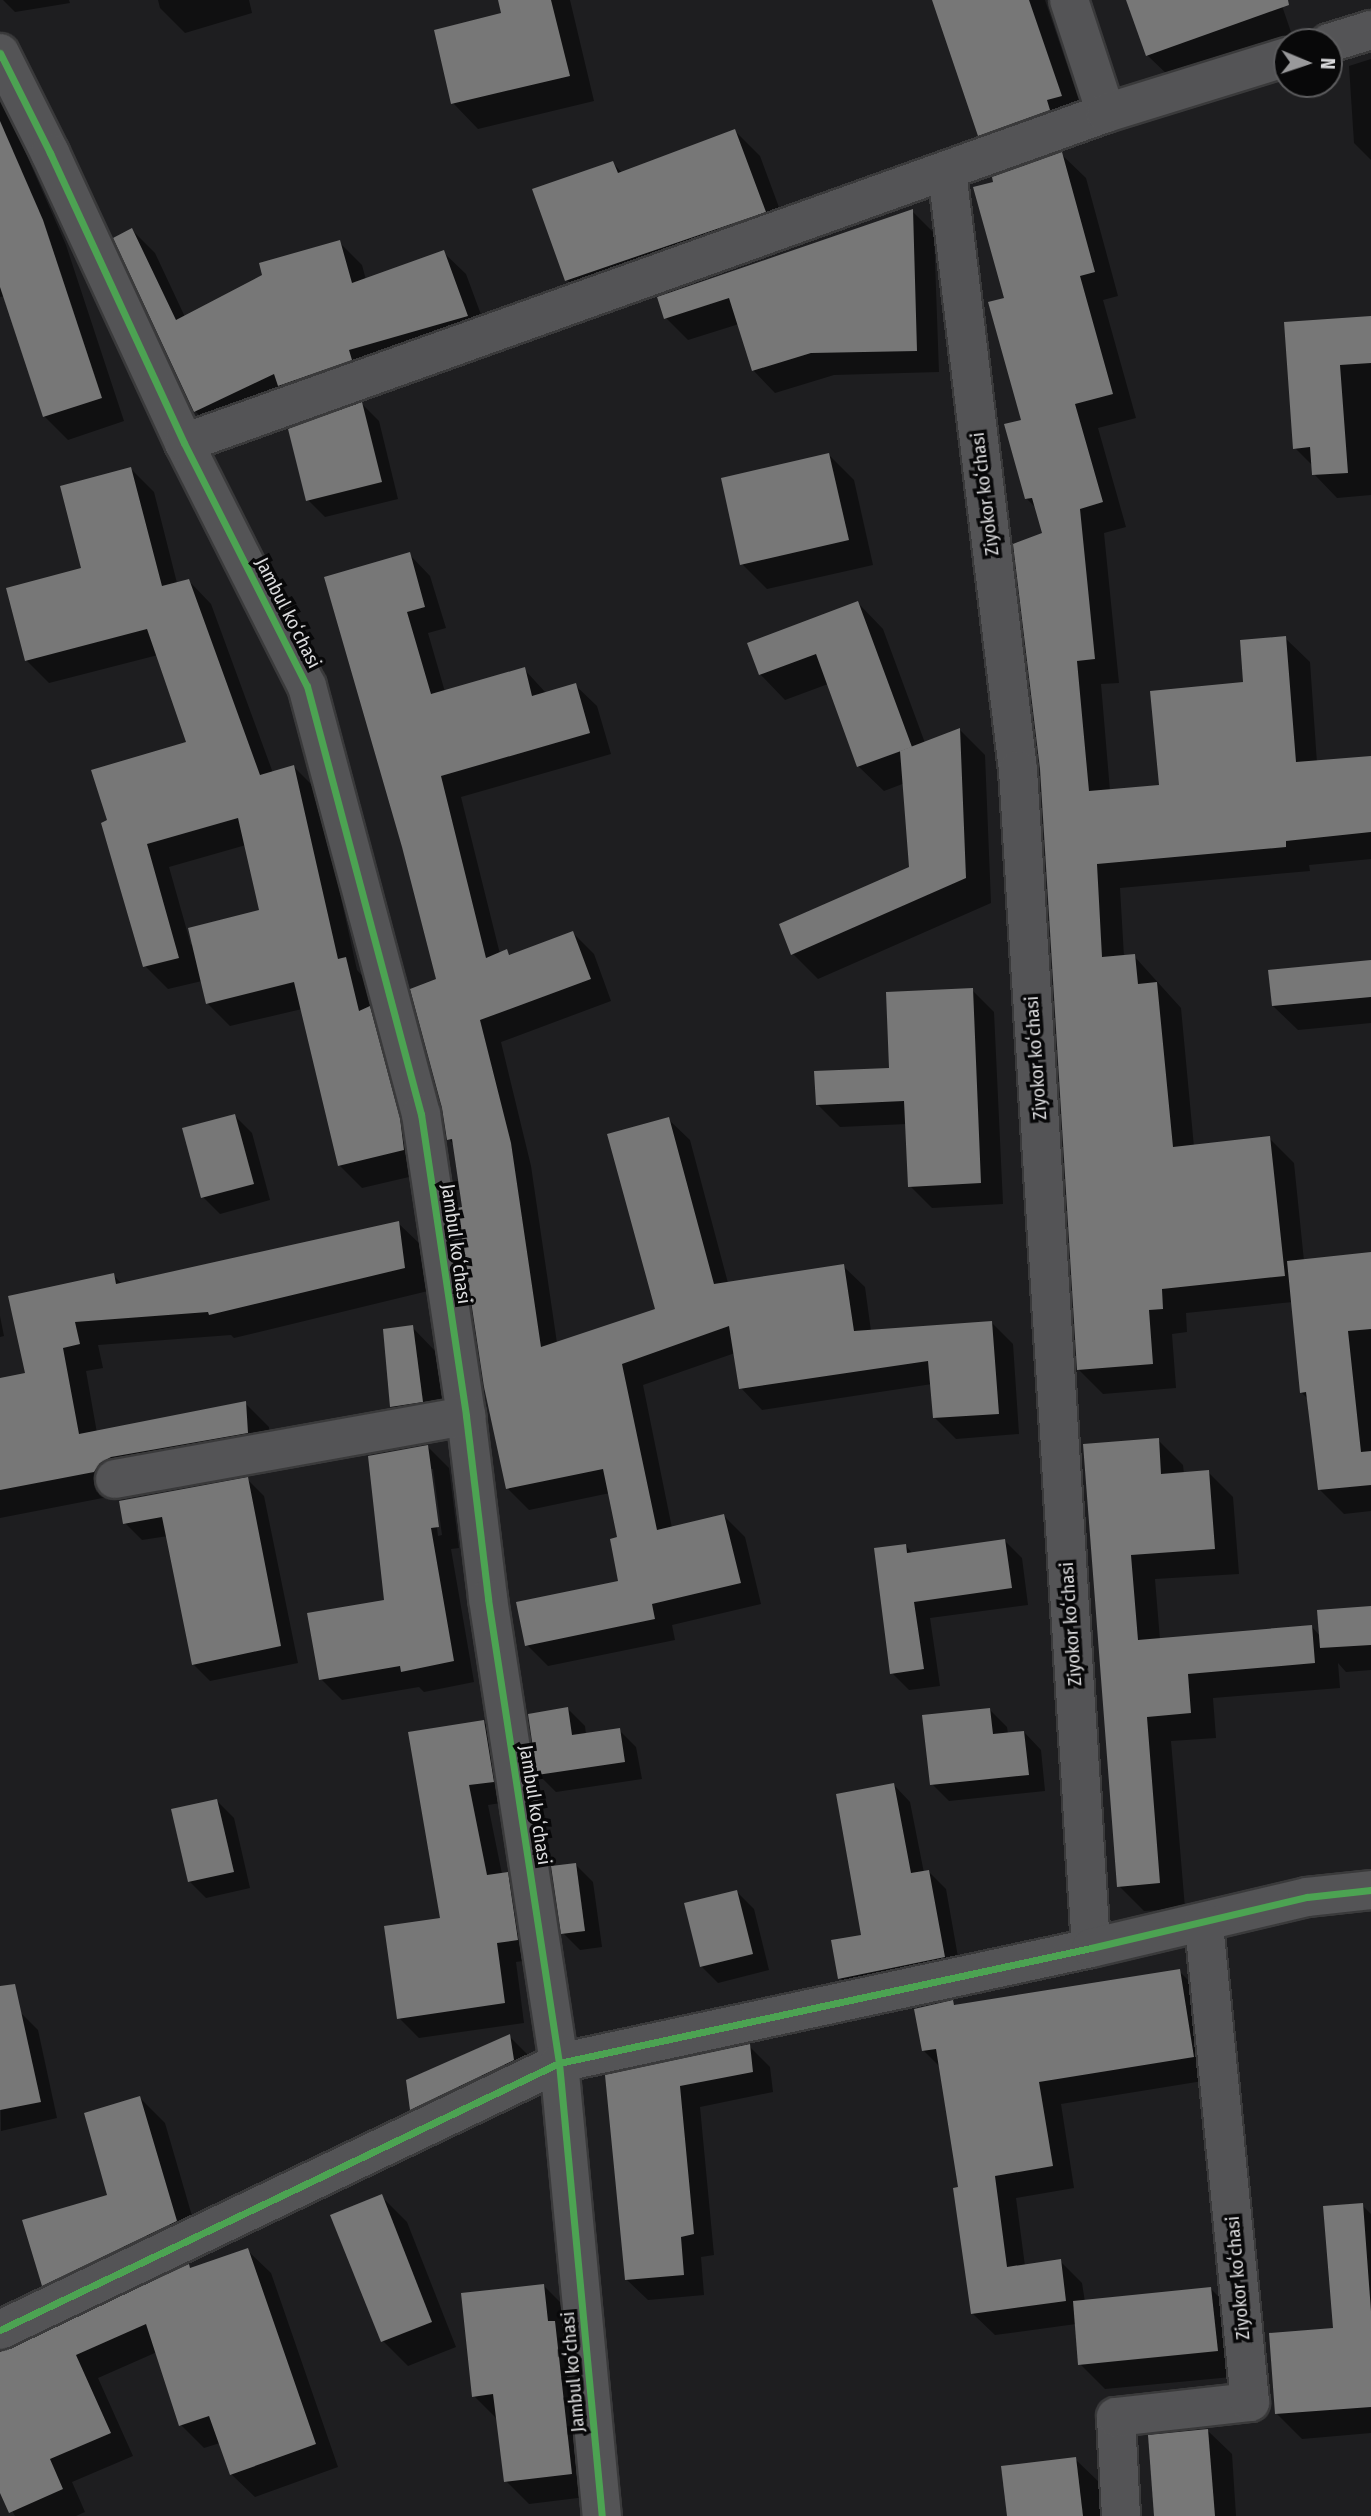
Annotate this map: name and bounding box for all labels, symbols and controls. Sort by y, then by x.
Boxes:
north arrow [1273,28,1343,98]
text: N [1316,58,1339,70]
street label: Ziyokor koʻchasi [966,431,1004,557]
street label: Jambul koʻchasi [250,554,326,672]
street label: Ziyokor koʻchasi [1020,995,1052,1121]
street label: Jambul koʻchasi [436,1182,476,1306]
street label: Ziyokor koʻchasi [1055,1561,1087,1687]
street label: Jambul koʻchasi [514,1743,556,1867]
street label: Ziyokor koʻchasi [1221,2215,1255,2341]
street label: Jambul koʻchasi [556,2311,590,2433]

